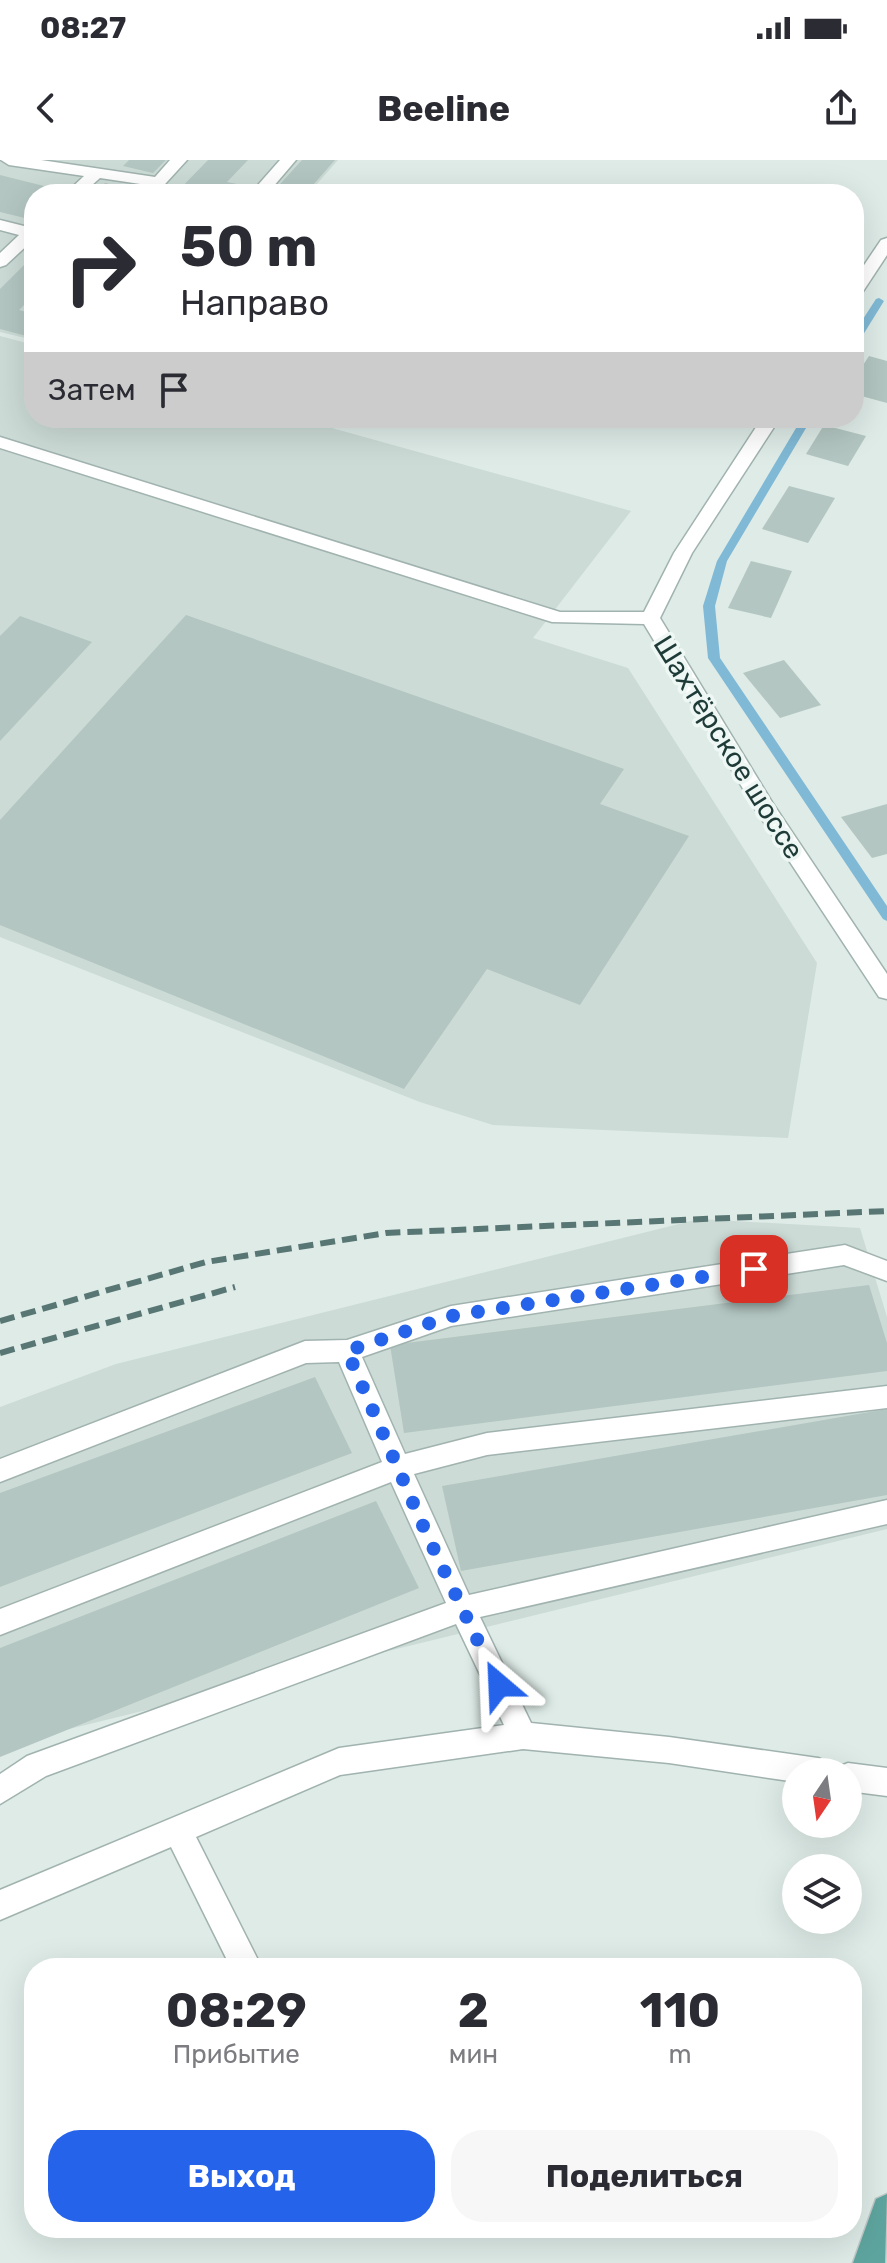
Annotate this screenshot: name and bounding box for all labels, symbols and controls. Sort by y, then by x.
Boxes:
text: 08:27 [40,10,126,46]
icon: back [24,86,68,130]
icon: share [819,86,863,130]
text: Beeline [377,87,510,130]
text: 50 m [180,214,317,280]
icon: right [48,216,152,320]
text: Направо [180,281,329,324]
icon: arrive [152,368,196,412]
text: Затем [48,372,136,408]
street label: Шахтёрское шоссе [646,629,811,865]
pin [720,1235,788,1303]
icon: arrive [732,1247,776,1291]
position arrow [457,1643,541,1727]
north arrow [782,1758,862,1838]
map controls [782,1758,862,1934]
button: layers [782,1854,862,1934]
text: 08:29 [166,1982,307,2039]
text: 2 [458,1982,489,2039]
text: 110 [640,1982,720,2039]
text: Прибытие [173,2039,300,2070]
text: мин [449,2039,498,2070]
text: m [668,2039,692,2070]
button: Выход [48,2130,435,2222]
button: Поделиться [451,2130,838,2222]

